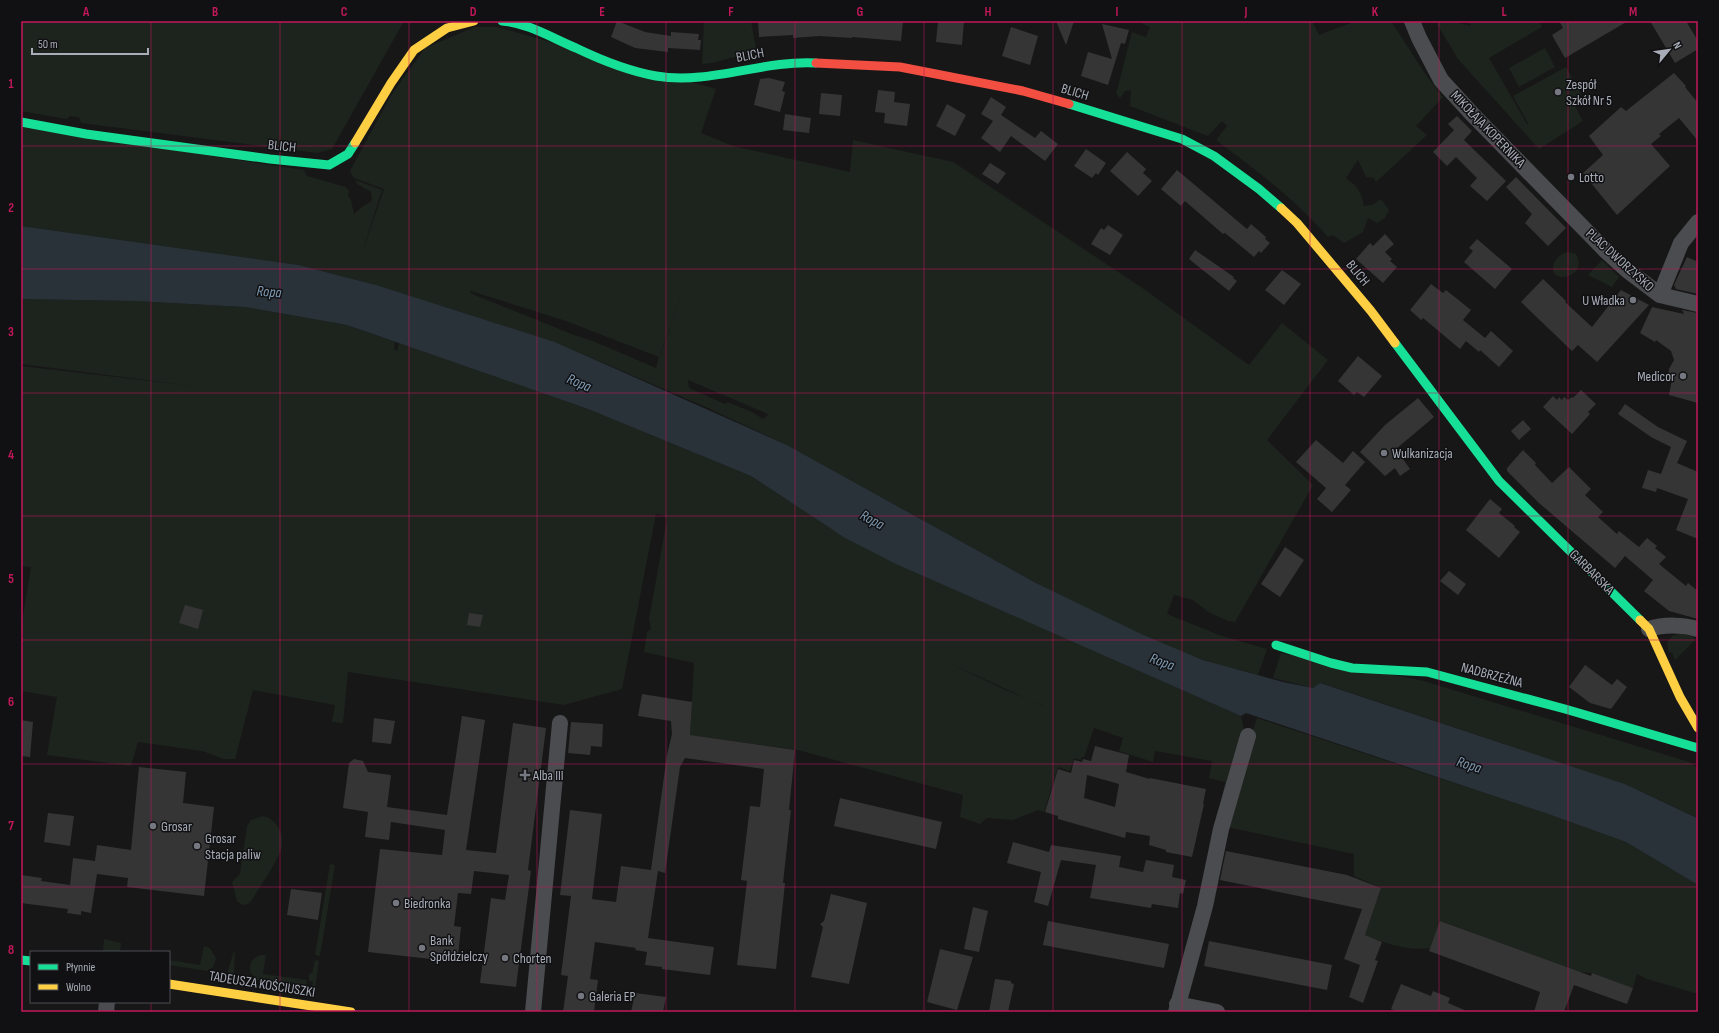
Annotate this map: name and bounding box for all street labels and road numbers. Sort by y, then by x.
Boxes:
street label: BLICH [735,44,765,66]
street label: BLICH [1059,80,1091,104]
street label: MIKOŁAJA KOPERNIKA [1447,87,1530,172]
street label: BLICH [267,136,297,156]
street label: PLAC DWORZYSKO [1582,225,1658,295]
street label: BLICH [1342,257,1374,289]
street label: GARBARSKA [1566,546,1619,599]
street label: NADBRZEŻNA [1459,659,1526,692]
street label: TADEUSZA KOŚCIUSZKI [208,967,316,1001]

